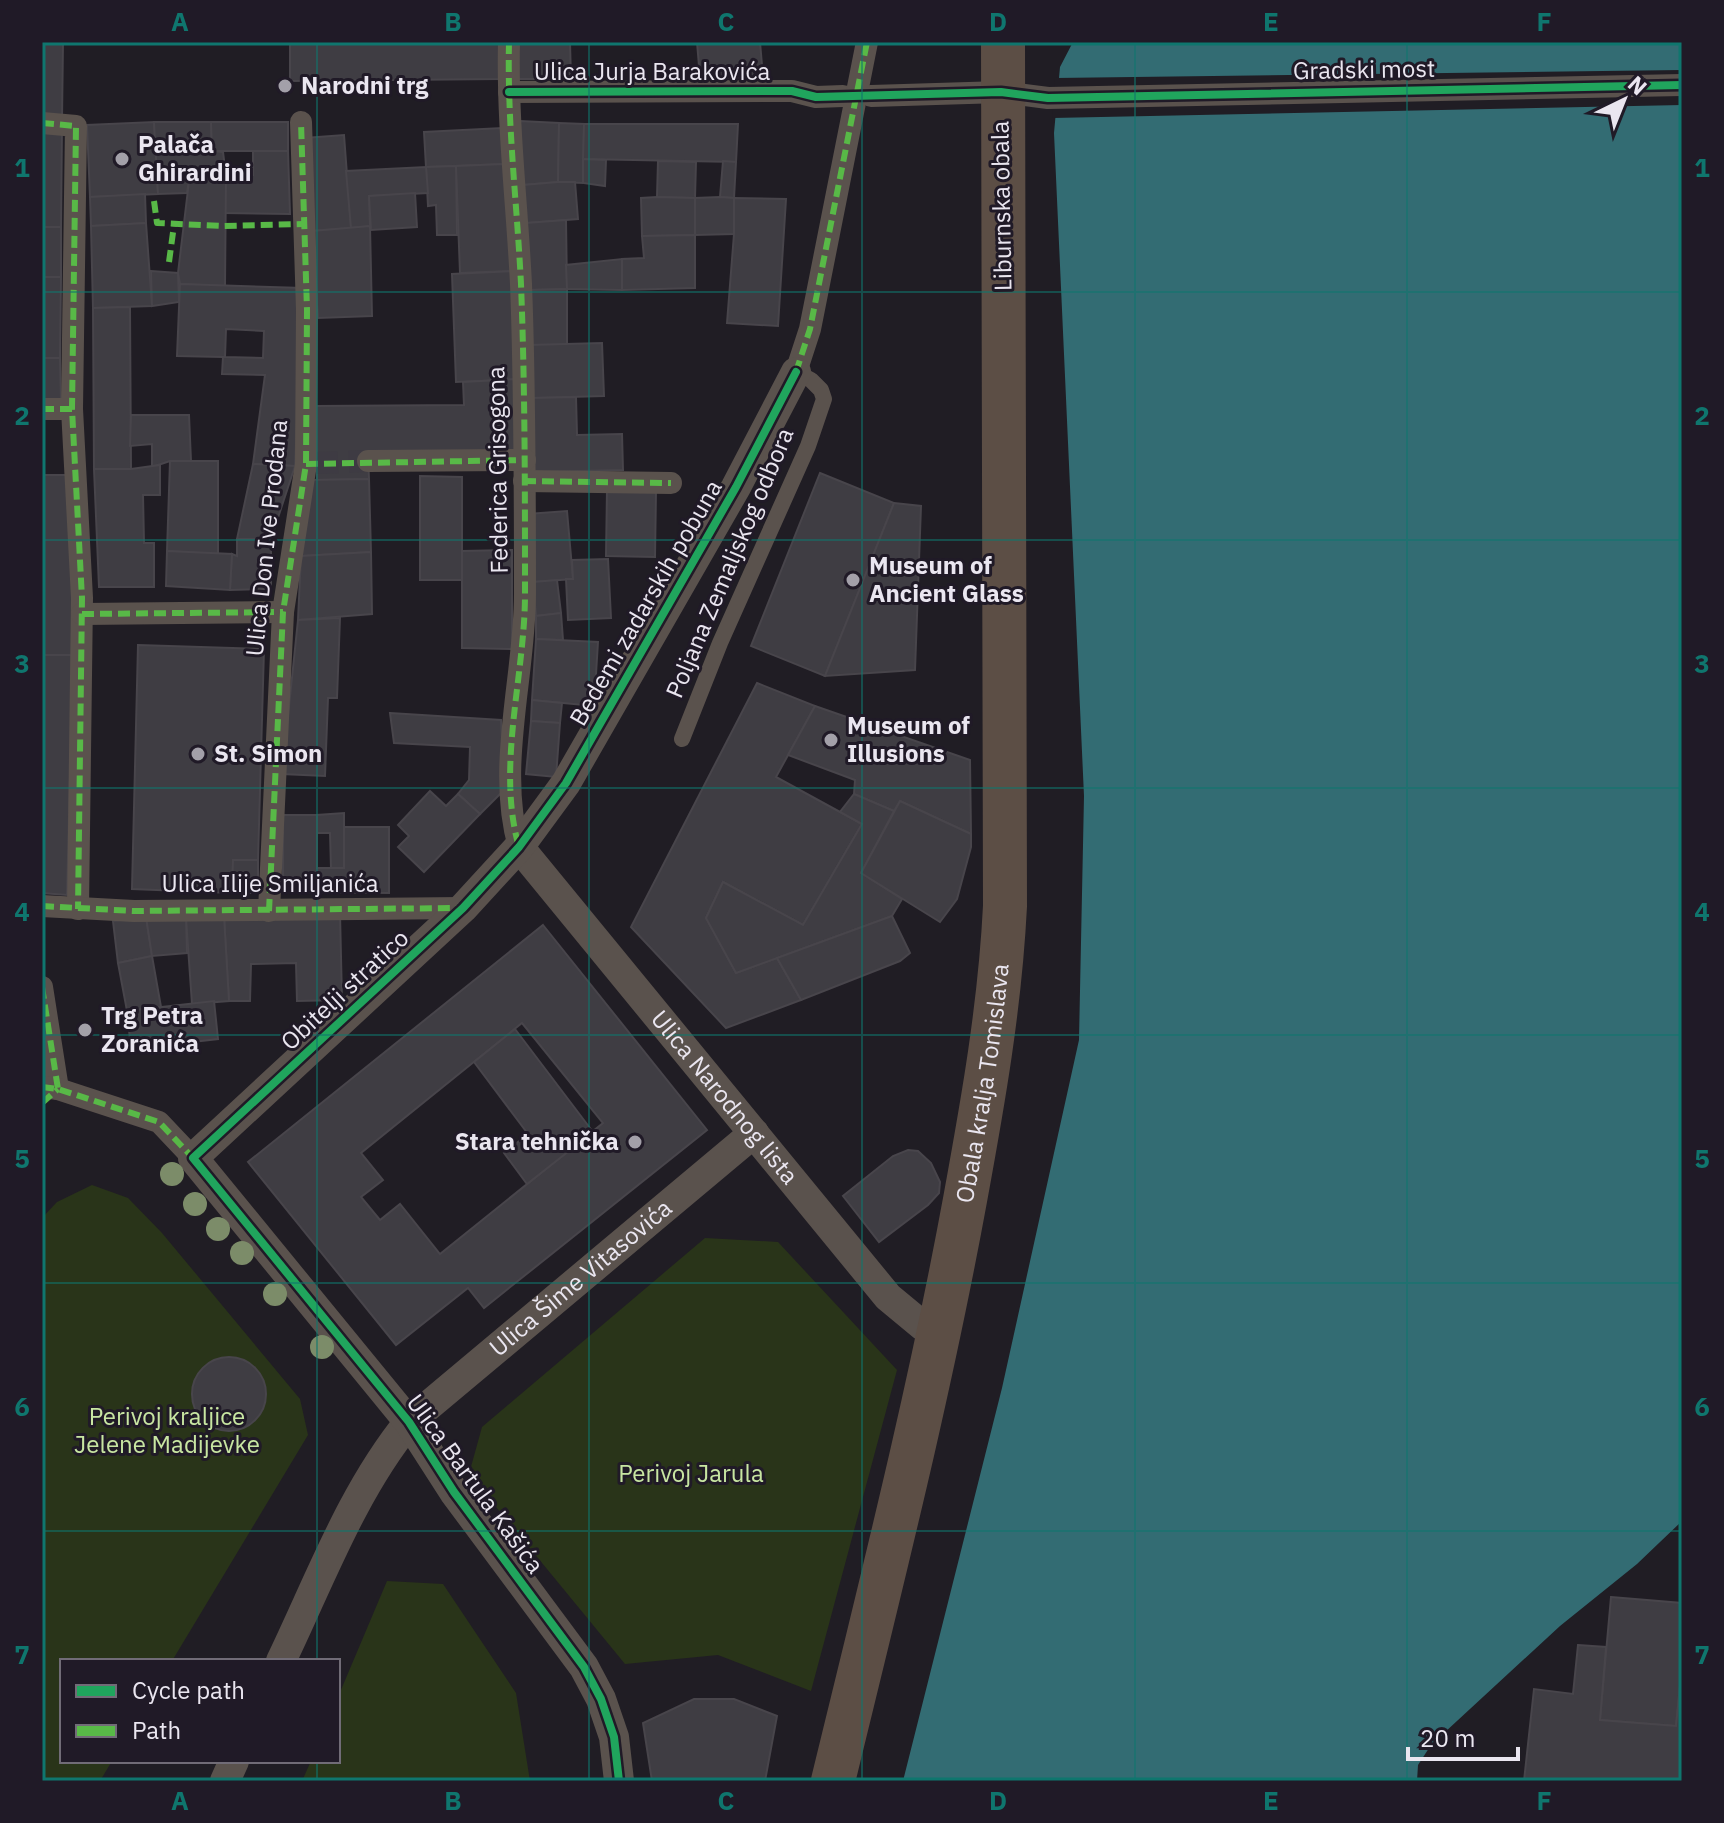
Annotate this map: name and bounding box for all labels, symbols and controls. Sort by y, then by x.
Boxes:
text: A [171,4,189,38]
text: B [444,4,462,38]
text: C [718,4,735,38]
text: D [989,4,1007,38]
text: E [1263,4,1279,38]
text: F [1536,4,1552,38]
street label: Gradski most [1292,52,1435,86]
street label: Ulica Jurja Barakovića [534,55,771,87]
north arrow [1584,60,1664,140]
place label: Narodni trg [301,69,429,101]
text: N [1622,69,1654,101]
marker: Narodni trg [276,77,294,95]
street label: Liburnska obala [984,120,1018,291]
place label: Palača Ghirardini [138,128,252,188]
text: 1 [14,150,30,184]
marker: Palača Ghirardini [113,150,131,168]
text: 1 [1694,150,1710,184]
street label: Federica Grisogona [479,366,515,574]
text: 2 [14,398,30,432]
text: 2 [1694,398,1710,432]
street label: Ulica Don Ive Prodana [238,418,294,658]
street label: Poljana Zemaljskog odbora [658,423,801,702]
street label: Bedemi zadarskih pobuna [562,474,729,731]
place label: Museum of Ancient Glass [869,549,1024,609]
marker: Museum of Ancient Glass [844,571,862,589]
text: 3 [14,646,30,680]
text: 3 [1694,646,1710,680]
place label: Museum of Illusions [847,709,970,769]
marker: Museum of Illusions [822,731,840,749]
place label: St. Simon [214,737,322,769]
marker: St. Simon [189,745,207,763]
street label: Ulica Ilije Smiljanića [161,867,379,899]
text: 4 [14,894,30,928]
text: 4 [1694,894,1710,928]
street label: Obitelji stratico [273,922,415,1057]
street label: Obala kralja Tomislava [948,962,1016,1205]
place label: Trg Petra Zoranića [101,999,203,1059]
street label: Ulica Narodnog lista [644,1003,806,1191]
marker: Trg Petra Zoranića [76,1021,94,1039]
place label: Stara tehnička [455,1125,619,1157]
marker: Stara tehnička [626,1133,644,1151]
text: 5 [14,1141,30,1175]
text: 5 [1694,1141,1710,1175]
street label: Ulica Šime Vitasovića [482,1191,678,1363]
street label: Ulica Bartula Kašića [400,1387,552,1580]
text: 6 [14,1389,30,1423]
text: 6 [1694,1389,1710,1423]
park label: Perivoj kraljice Jelene Madijevke [74,1400,260,1460]
park label: Perivoj Jarula [618,1457,764,1489]
text: 7 [14,1637,30,1671]
text: 7 [1694,1637,1710,1671]
legend [60,1659,340,1763]
text: Cycle path [132,1674,245,1706]
scale bar [1408,1711,1518,1761]
text: Path [132,1714,181,1746]
text: 20 m [1420,1722,1475,1754]
text: A [171,1783,189,1817]
text: B [444,1783,462,1817]
text: C [718,1783,735,1817]
text: D [989,1783,1007,1817]
text: E [1263,1783,1279,1817]
text: F [1536,1783,1552,1817]

